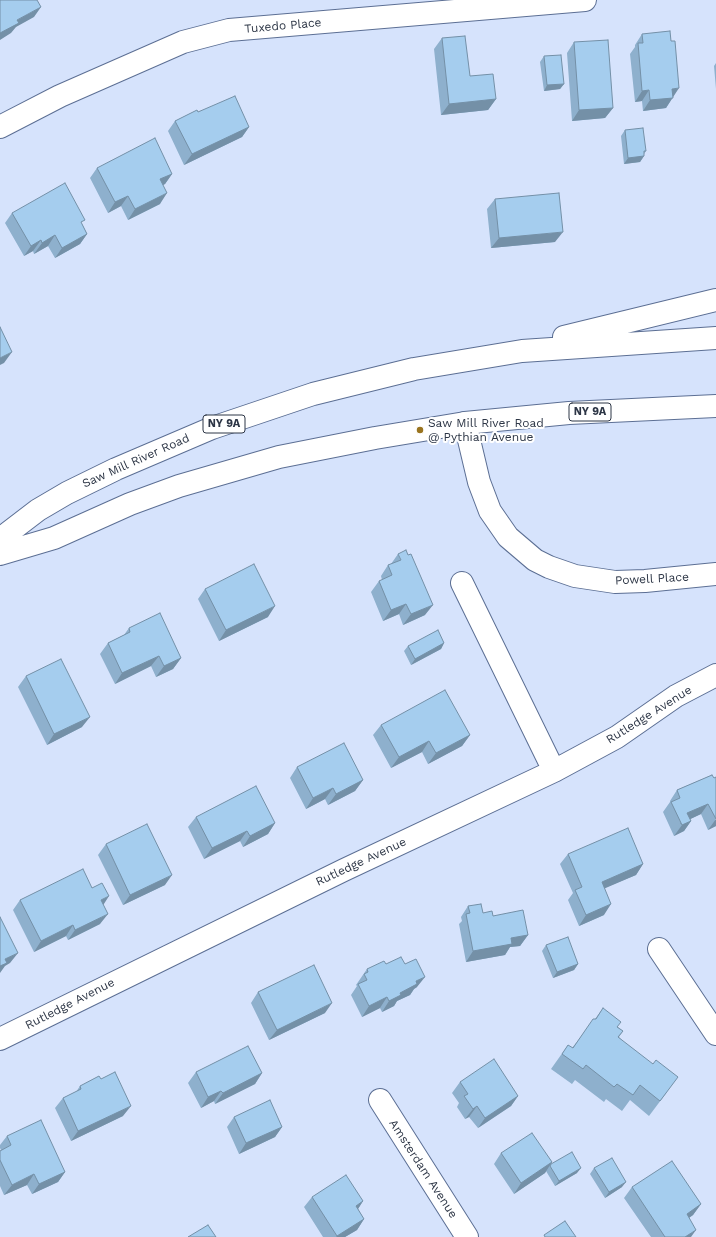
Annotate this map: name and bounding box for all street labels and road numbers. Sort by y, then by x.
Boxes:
street label: Tuxedo Place [244,15,322,37]
road number: NY 9A [569,403,611,421]
road number: NY 9A [203,415,245,433]
street label: Saw Mill River Road [80,431,192,491]
street label: Powell Place [615,570,689,588]
street label: Rutledge Avenue [604,683,694,747]
street label: Rutledge Avenue [313,835,409,889]
street label: Rutledge Avenue [23,975,117,1033]
street label: Amsterdam Avenue [386,1117,460,1221]

